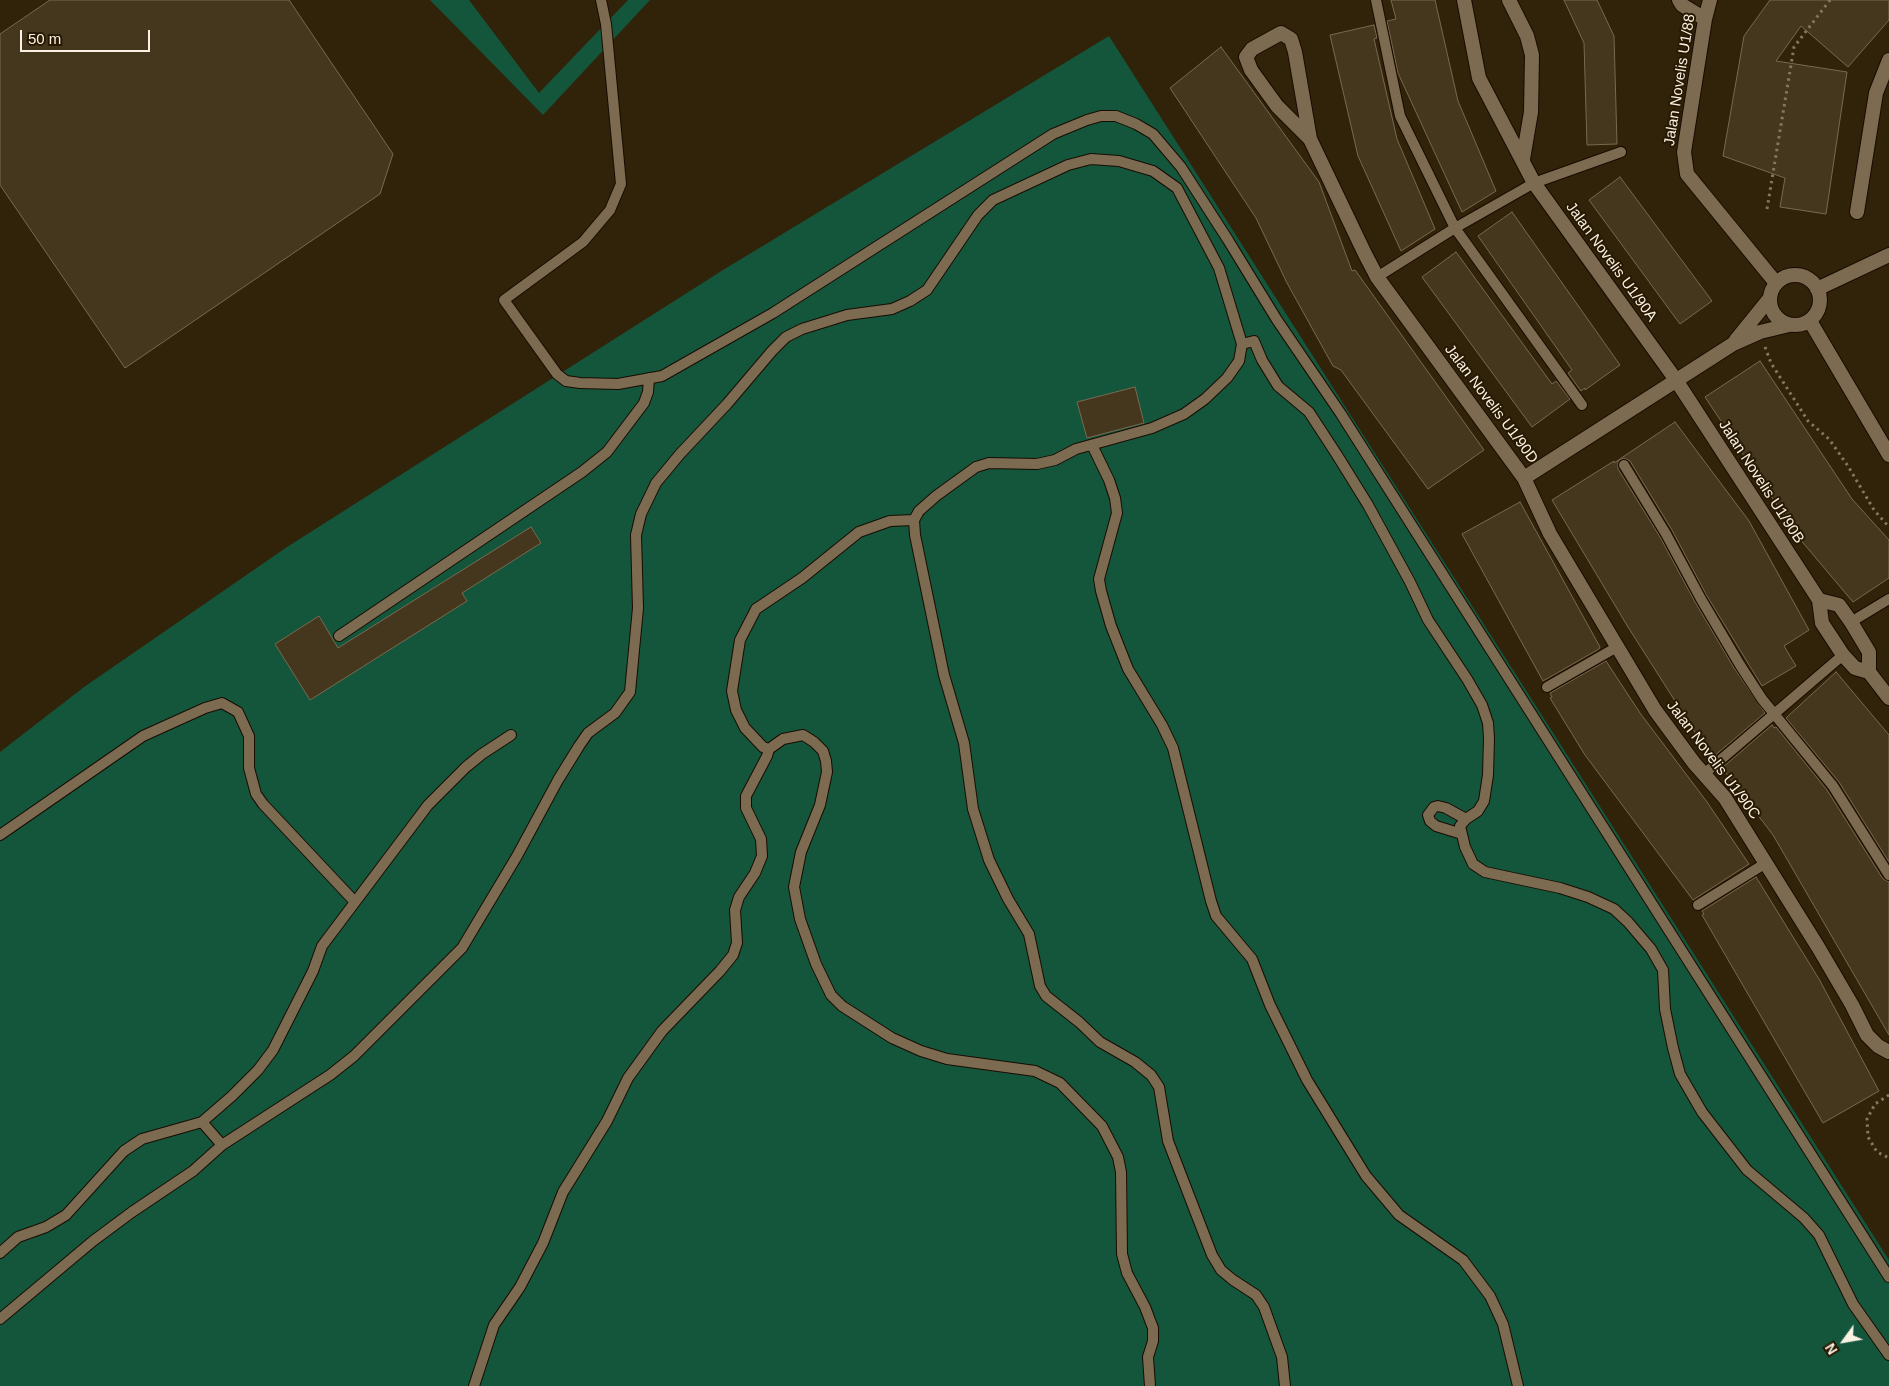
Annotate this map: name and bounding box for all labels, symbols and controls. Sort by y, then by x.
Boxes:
street label: Jalan Novelis U1/88 [1661,13,1699,147]
scale bar [22,20,152,52]
text: 50 m [28,30,61,47]
street label: Jalan Novelis U1/90A [1562,199,1660,325]
street label: Jalan Novelis U1/90D [1440,341,1542,467]
street label: Jalan Novelis U1/90B [1714,417,1808,547]
street label: Jalan Novelis U1/90C [1662,697,1764,823]
north arrow [1819,1316,1869,1366]
text: N [1822,1340,1841,1357]

